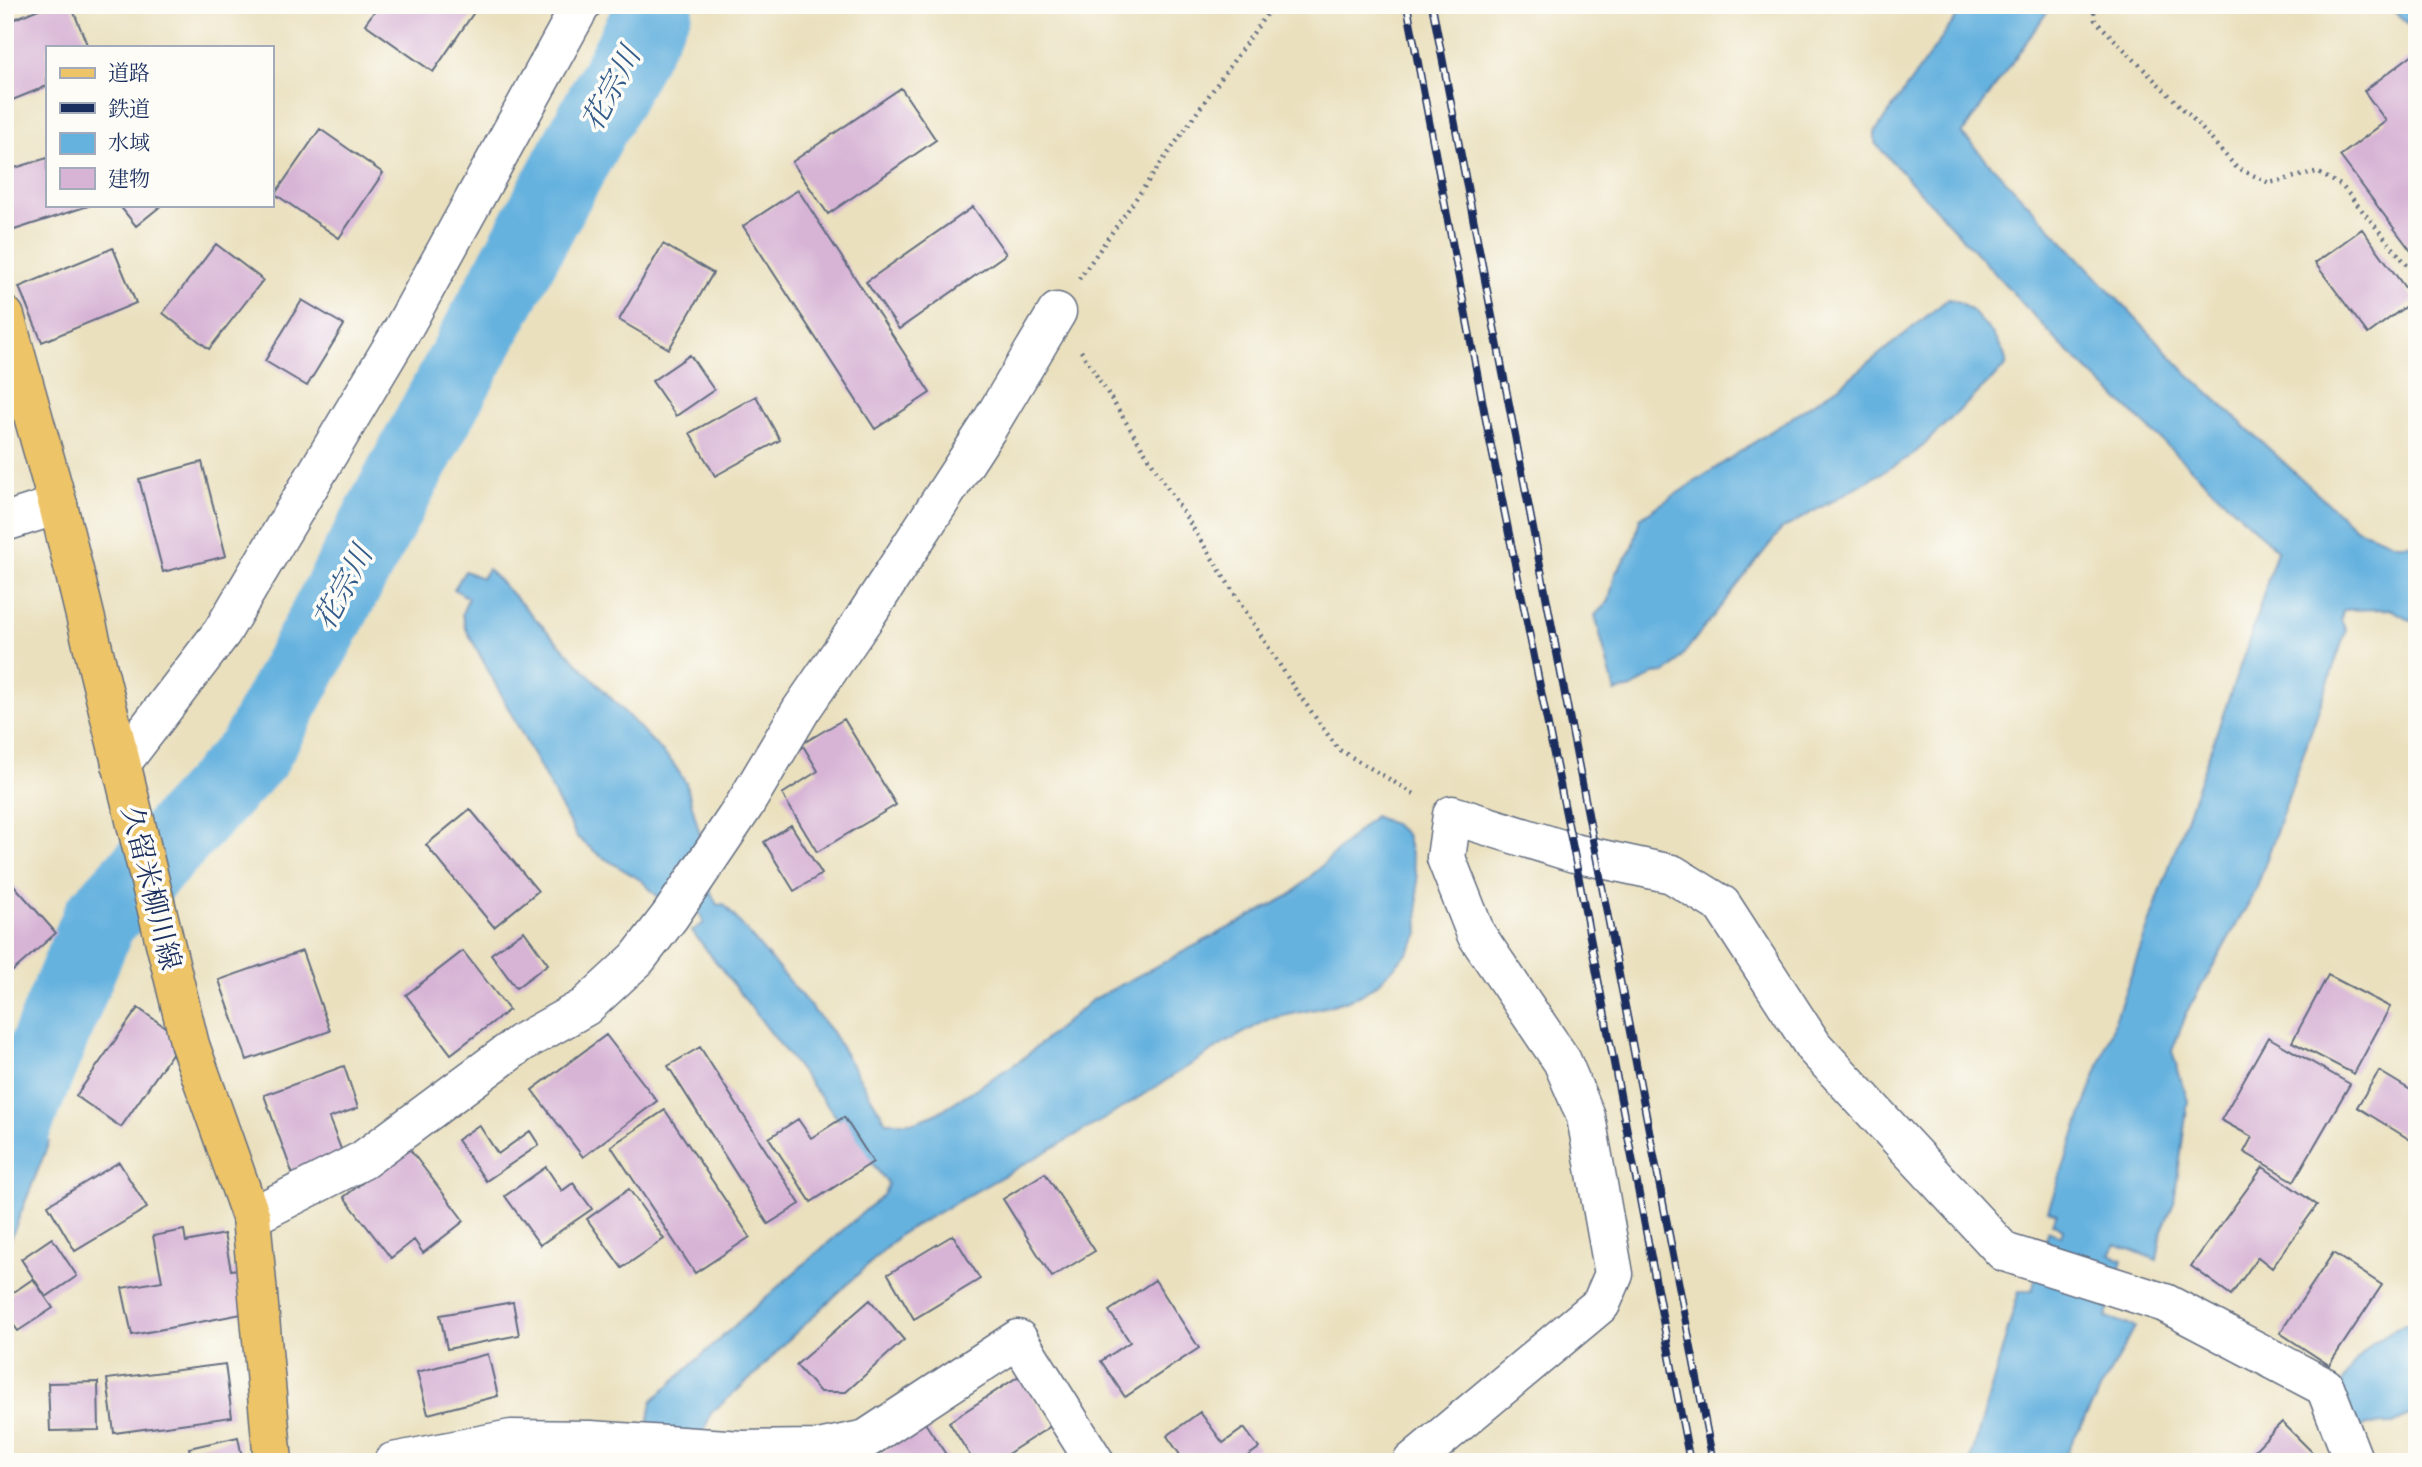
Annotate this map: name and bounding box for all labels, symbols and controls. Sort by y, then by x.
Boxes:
water label: 花宗川 [572,37,651,138]
legend [46,46,273,206]
text: 道路 [108,59,150,87]
text: 鉄道 [108,95,150,123]
text: 水域 [108,129,150,157]
text: 建物 [108,165,150,193]
water label: 花宗川 [304,536,383,637]
street label: 久留米柳川線 [112,802,190,974]

